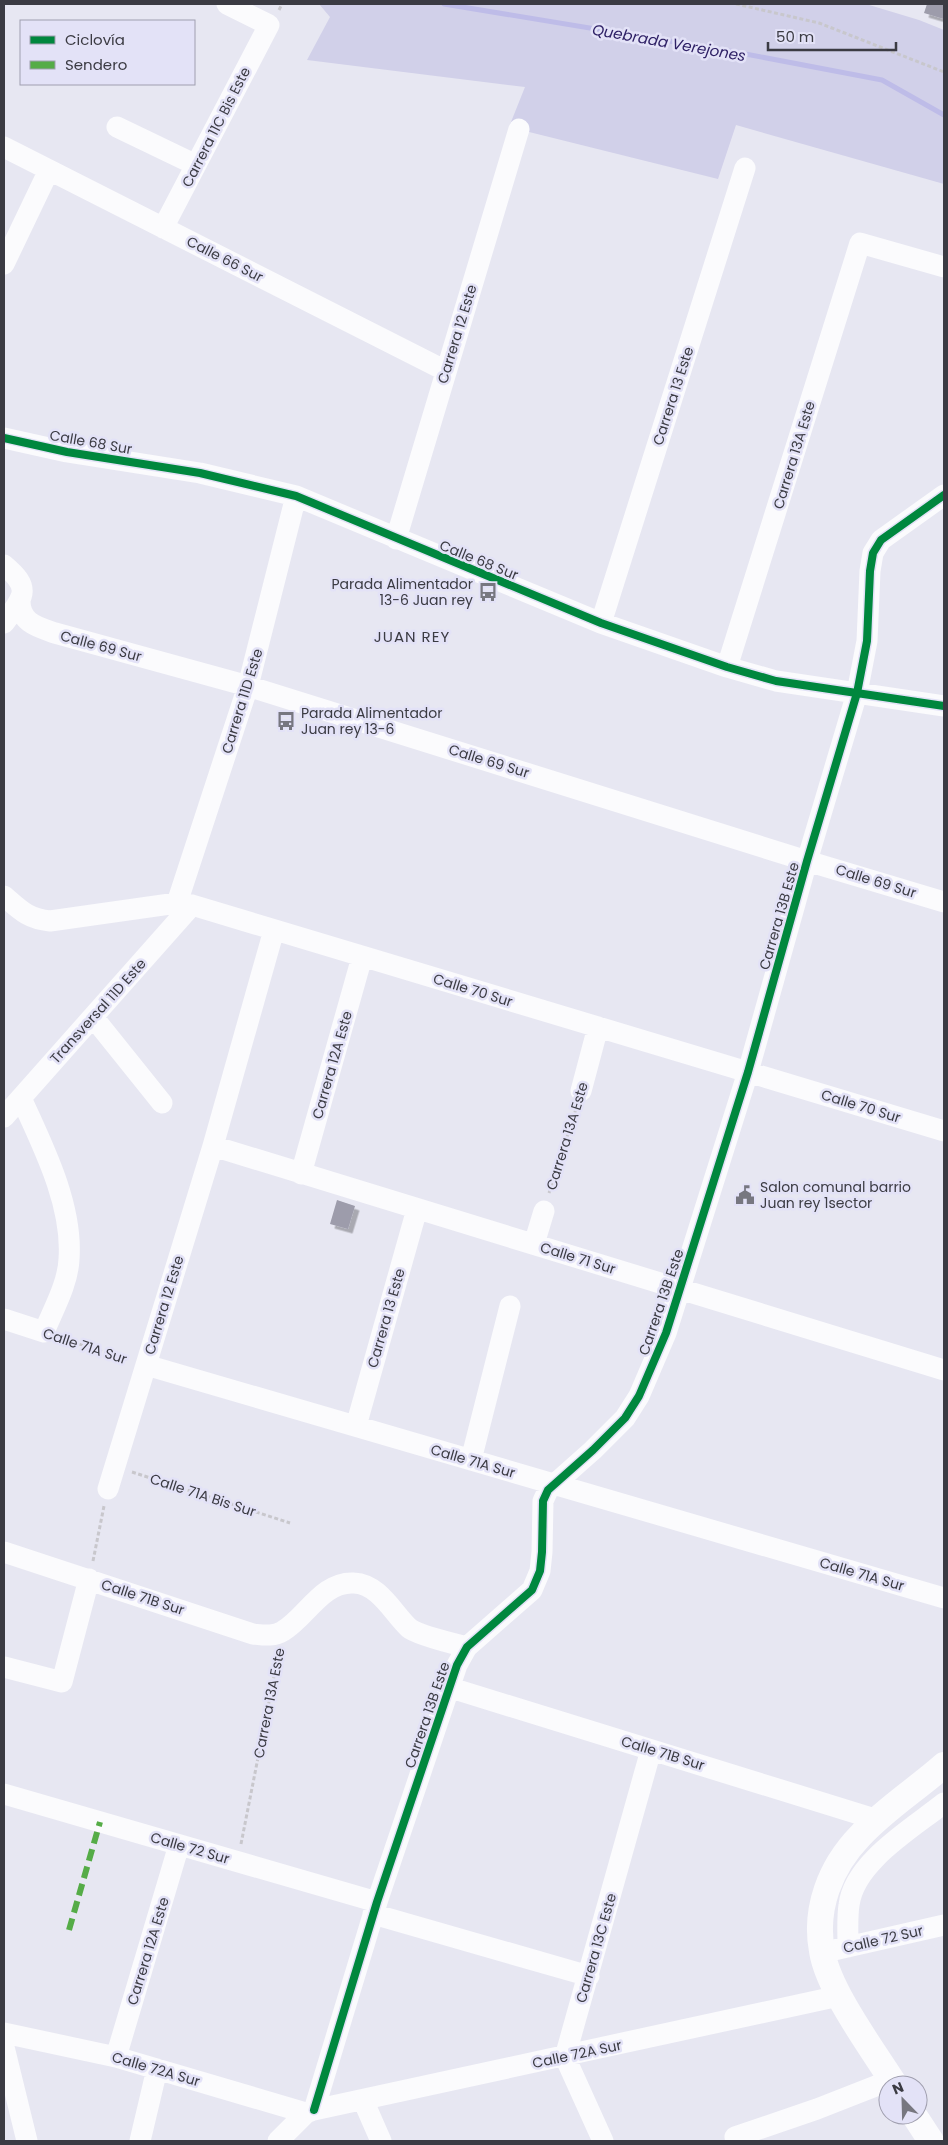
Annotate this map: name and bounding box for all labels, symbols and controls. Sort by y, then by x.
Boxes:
water label: Quebrada Verejones [591,19,748,66]
legend [20,20,195,85]
scale bar [768,20,896,52]
text: 50 m [776,26,814,47]
text: Ciclovía [65,29,125,50]
text: Sendero [65,54,127,75]
street label: Carrera 11C Bis Este [177,63,255,191]
street label: Calle 66 Sur [183,231,267,287]
street label: Carrera 12 Este [432,282,482,386]
street label: Carrera 13 Este [648,344,698,448]
street label: Carrera 13A Este [768,398,820,511]
street label: Calle 68 Sur [48,425,134,459]
street label: Calle 68 Sur [437,535,521,585]
place label: Parada Alimentador 13-6 Juan rey [331,574,473,610]
bus stop icon: Parada Alimentador 13-6 Juan rey [477,581,499,603]
street label: Calle 69 Sur [58,626,144,666]
district label: JUAN REY [374,626,450,647]
street label: Carrera 11D Este [217,646,268,756]
place label: Parada Alimentador Juan rey 13-6 [301,703,443,739]
bus stop icon: Parada Alimentador Juan rey 13-6 [275,710,297,732]
street label: Calle 69 Sur [446,739,532,783]
street label: Calle 69 Sur [833,859,919,903]
street label: Carrera 13B Este [754,860,804,972]
street label: Transversal 11D Este [45,954,151,1068]
street label: Calle 70 Sur [431,968,515,1012]
street label: Carrera 12A Este [307,1008,357,1121]
street label: Carrera 13A Este [541,1079,593,1192]
street label: Calle 70 Sur [819,1084,903,1128]
place label: Salon comunal barrio Juan rey 1sector [760,1177,911,1213]
public building icon: Salon comunal barrio Juan rey 1sector [734,1184,756,1206]
street label: Calle 71 Sur [538,1237,618,1279]
street label: Carrera 13B Este [633,1246,689,1358]
street label: Carrera 12 Este [139,1253,189,1357]
street label: Carrera 13 Este [362,1266,410,1370]
street label: Calle 71A Sur [40,1323,130,1369]
street label: Calle 71A Sur [428,1439,518,1483]
street label: Calle 71A Bis Sur [147,1468,259,1522]
street label: Calle 71A Sur [817,1552,907,1596]
street label: Calle 71B Sur [99,1574,187,1620]
street label: Carrera 13A Este [248,1646,290,1760]
street label: Carrera 13B Este [399,1659,455,1771]
street label: Calle 71B Sur [619,1731,707,1775]
street label: Calle 72 Sur [148,1827,232,1869]
street label: Carrera 13C Este [571,1890,621,2005]
street label: Carrera 12A Este [122,1894,174,2007]
street label: Calle 72 Sur [841,1920,925,1958]
street label: Calle 72A Sur [530,2035,624,2073]
street label: Calle 72A Sur [110,2047,202,2091]
north arrow [878,2075,928,2125]
text: N [889,2077,907,2099]

